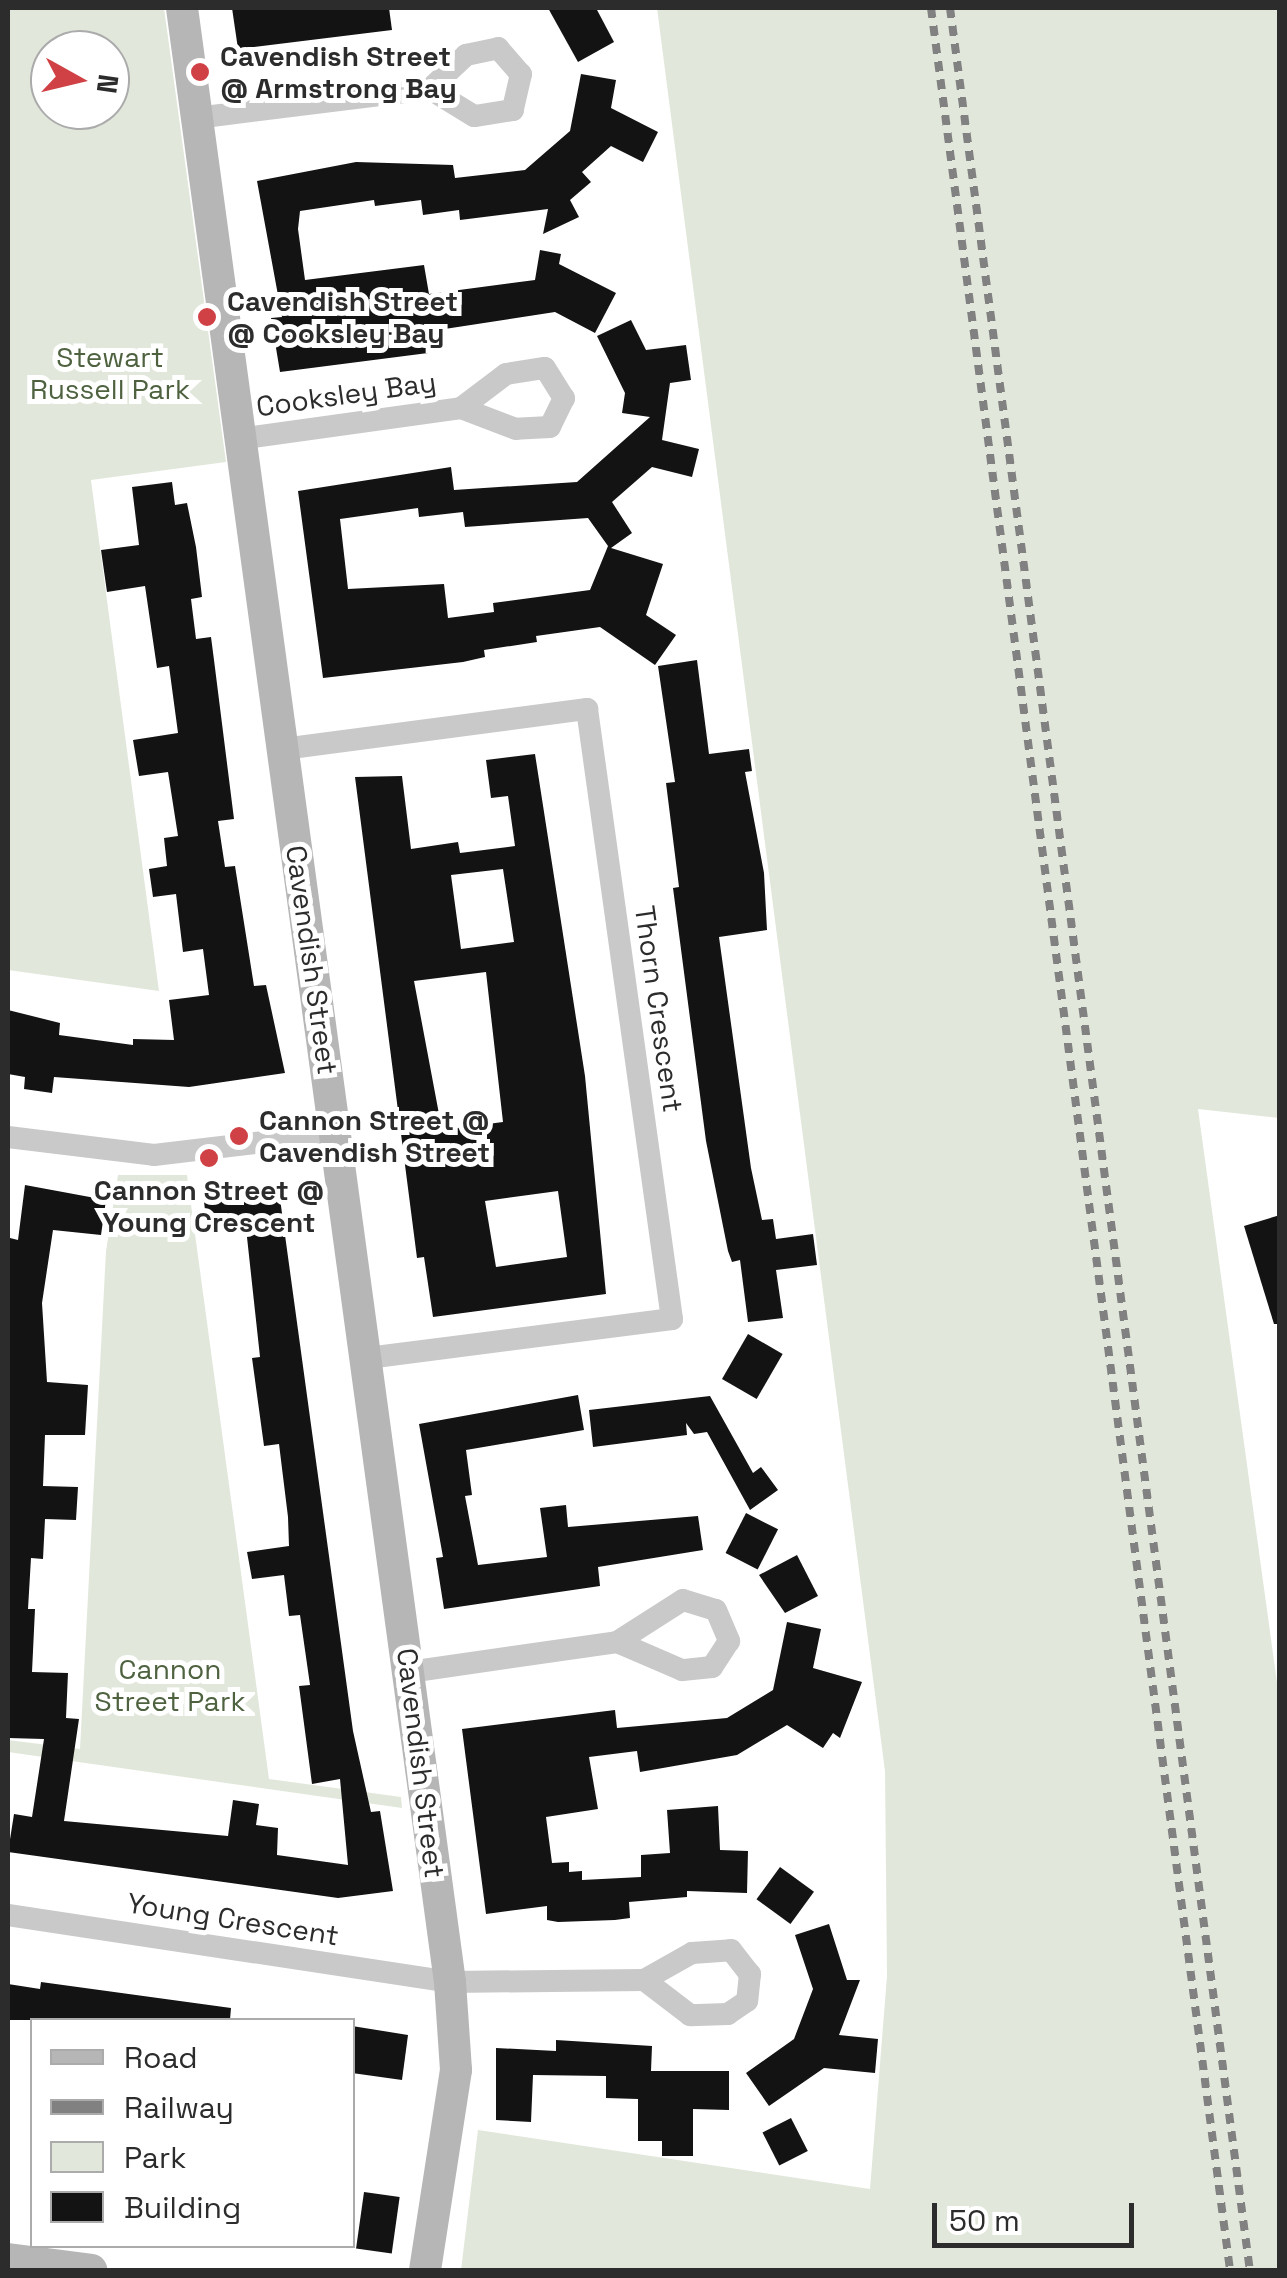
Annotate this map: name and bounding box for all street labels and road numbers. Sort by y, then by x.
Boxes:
street label: Cooksley Bay [254,365,438,423]
street label: Cavendish Street [279,843,345,1077]
street label: Thorn Crescent [628,904,690,1114]
street label: Cavendish Street [390,1646,452,1880]
street label: Young Crescent [125,1886,341,1952]

